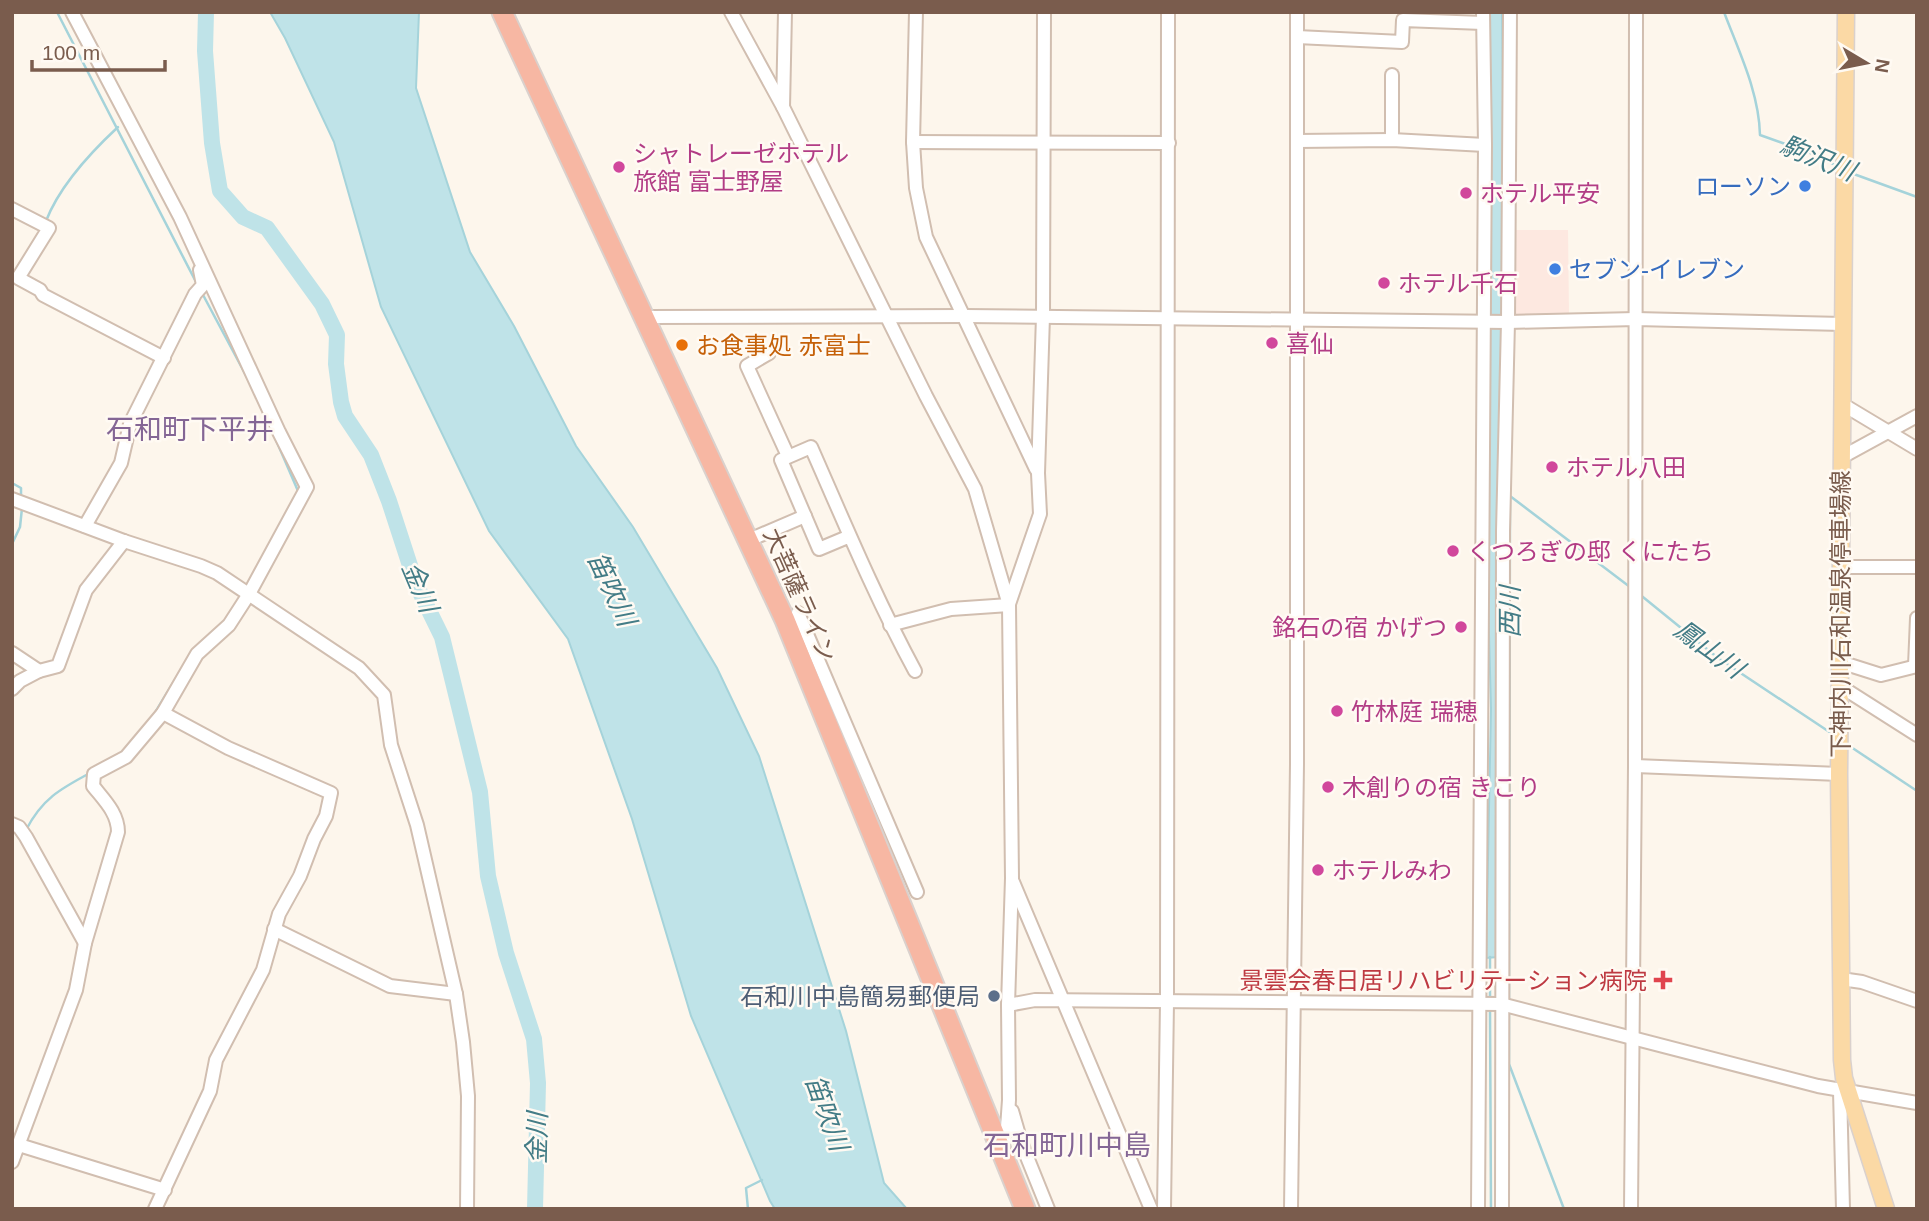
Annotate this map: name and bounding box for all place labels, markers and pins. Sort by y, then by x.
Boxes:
place label: シャトレーゼホテル 旅館 富士野屋 [633,140,849,195]
marker: シャトレーゼホテル 旅館 富士野屋 [611,159,627,175]
place label: ローソン [1695,173,1791,200]
marker: ローソン [1797,178,1813,194]
place label: ホテル平安 [1480,180,1600,207]
marker: ホテル平安 [1458,185,1474,201]
place label: セブン-イレブン [1569,256,1745,283]
marker: セブン-イレブン [1547,261,1563,277]
place label: ホテル千石 [1398,270,1518,297]
marker: ホテル千石 [1376,275,1392,291]
place label: 喜仙 [1286,330,1334,357]
place label: お食事処 赤富士 [696,332,871,359]
marker: 喜仙 [1264,335,1280,351]
marker: お食事処 赤富士 [674,337,690,353]
place label: ホテル八田 [1566,454,1686,481]
marker: ホテル八田 [1544,459,1560,475]
place label: くつろぎの邸 くにたち [1467,538,1714,565]
marker: くつろぎの邸 くにたち [1445,543,1461,559]
place label: 銘石の宿 かげつ [1272,614,1447,641]
marker: 銘石の宿 かげつ [1453,619,1469,635]
place label: 竹林庭 瑞穂 [1351,698,1478,725]
marker: 竹林庭 瑞穂 [1329,703,1345,719]
place label: 木創りの宿 きこり [1342,774,1541,801]
marker: 木創りの宿 きこり [1320,779,1336,795]
place label: ホテルみわ [1332,857,1452,884]
marker: ホテルみわ [1310,862,1326,878]
place label: 景雲会春日居リハビリテーション病院 [1239,967,1647,994]
marker: 景雲会春日居リハビリテーション病院 [1653,970,1673,990]
place label: 石和川中島簡易郵便局 [740,983,980,1010]
marker: 石和川中島簡易郵便局 [986,988,1002,1004]

